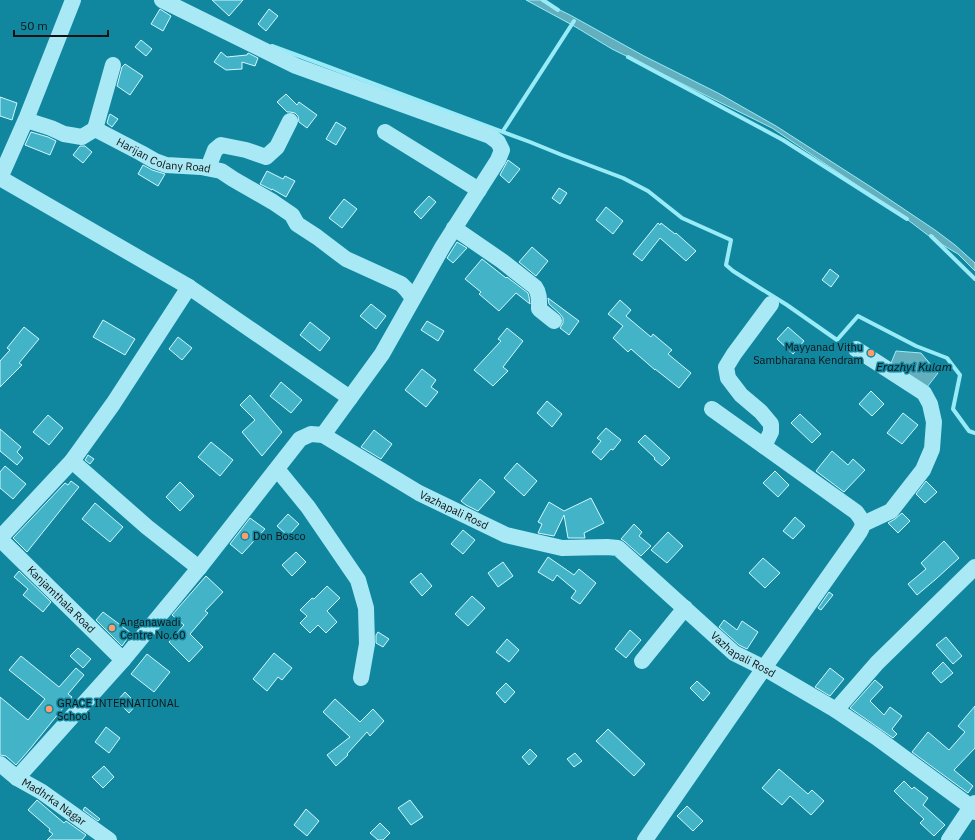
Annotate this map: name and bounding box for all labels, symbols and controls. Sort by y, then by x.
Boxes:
scale bar [14,12,108,38]
text: 50 m [20,18,48,33]
street label: Harijan Colany Road [114,134,212,176]
place label: Mayyanad Vithu Sambharana Kendram [753,340,863,367]
marker: Mayyanad Vithu Sambharana Kendram [866,348,876,358]
water label: Erazhyi Kulam [876,359,952,374]
street label: Vazhapali Rosd [417,487,491,533]
place label: Don Bosco [253,529,306,543]
marker: Don Bosco [240,531,250,541]
street label: Kanjamthala Road [24,563,98,636]
place label: Anganawadi Centre No.60 [120,615,186,642]
marker: Anganawadi Centre No.60 [107,623,117,633]
street label: Vazhapali Rosd [708,628,778,680]
place label: GRACE INTERNATIONAL School [57,696,180,723]
marker: GRACE INTERNATIONAL School [44,704,54,714]
street label: Madhrka Nagar [19,775,89,828]

